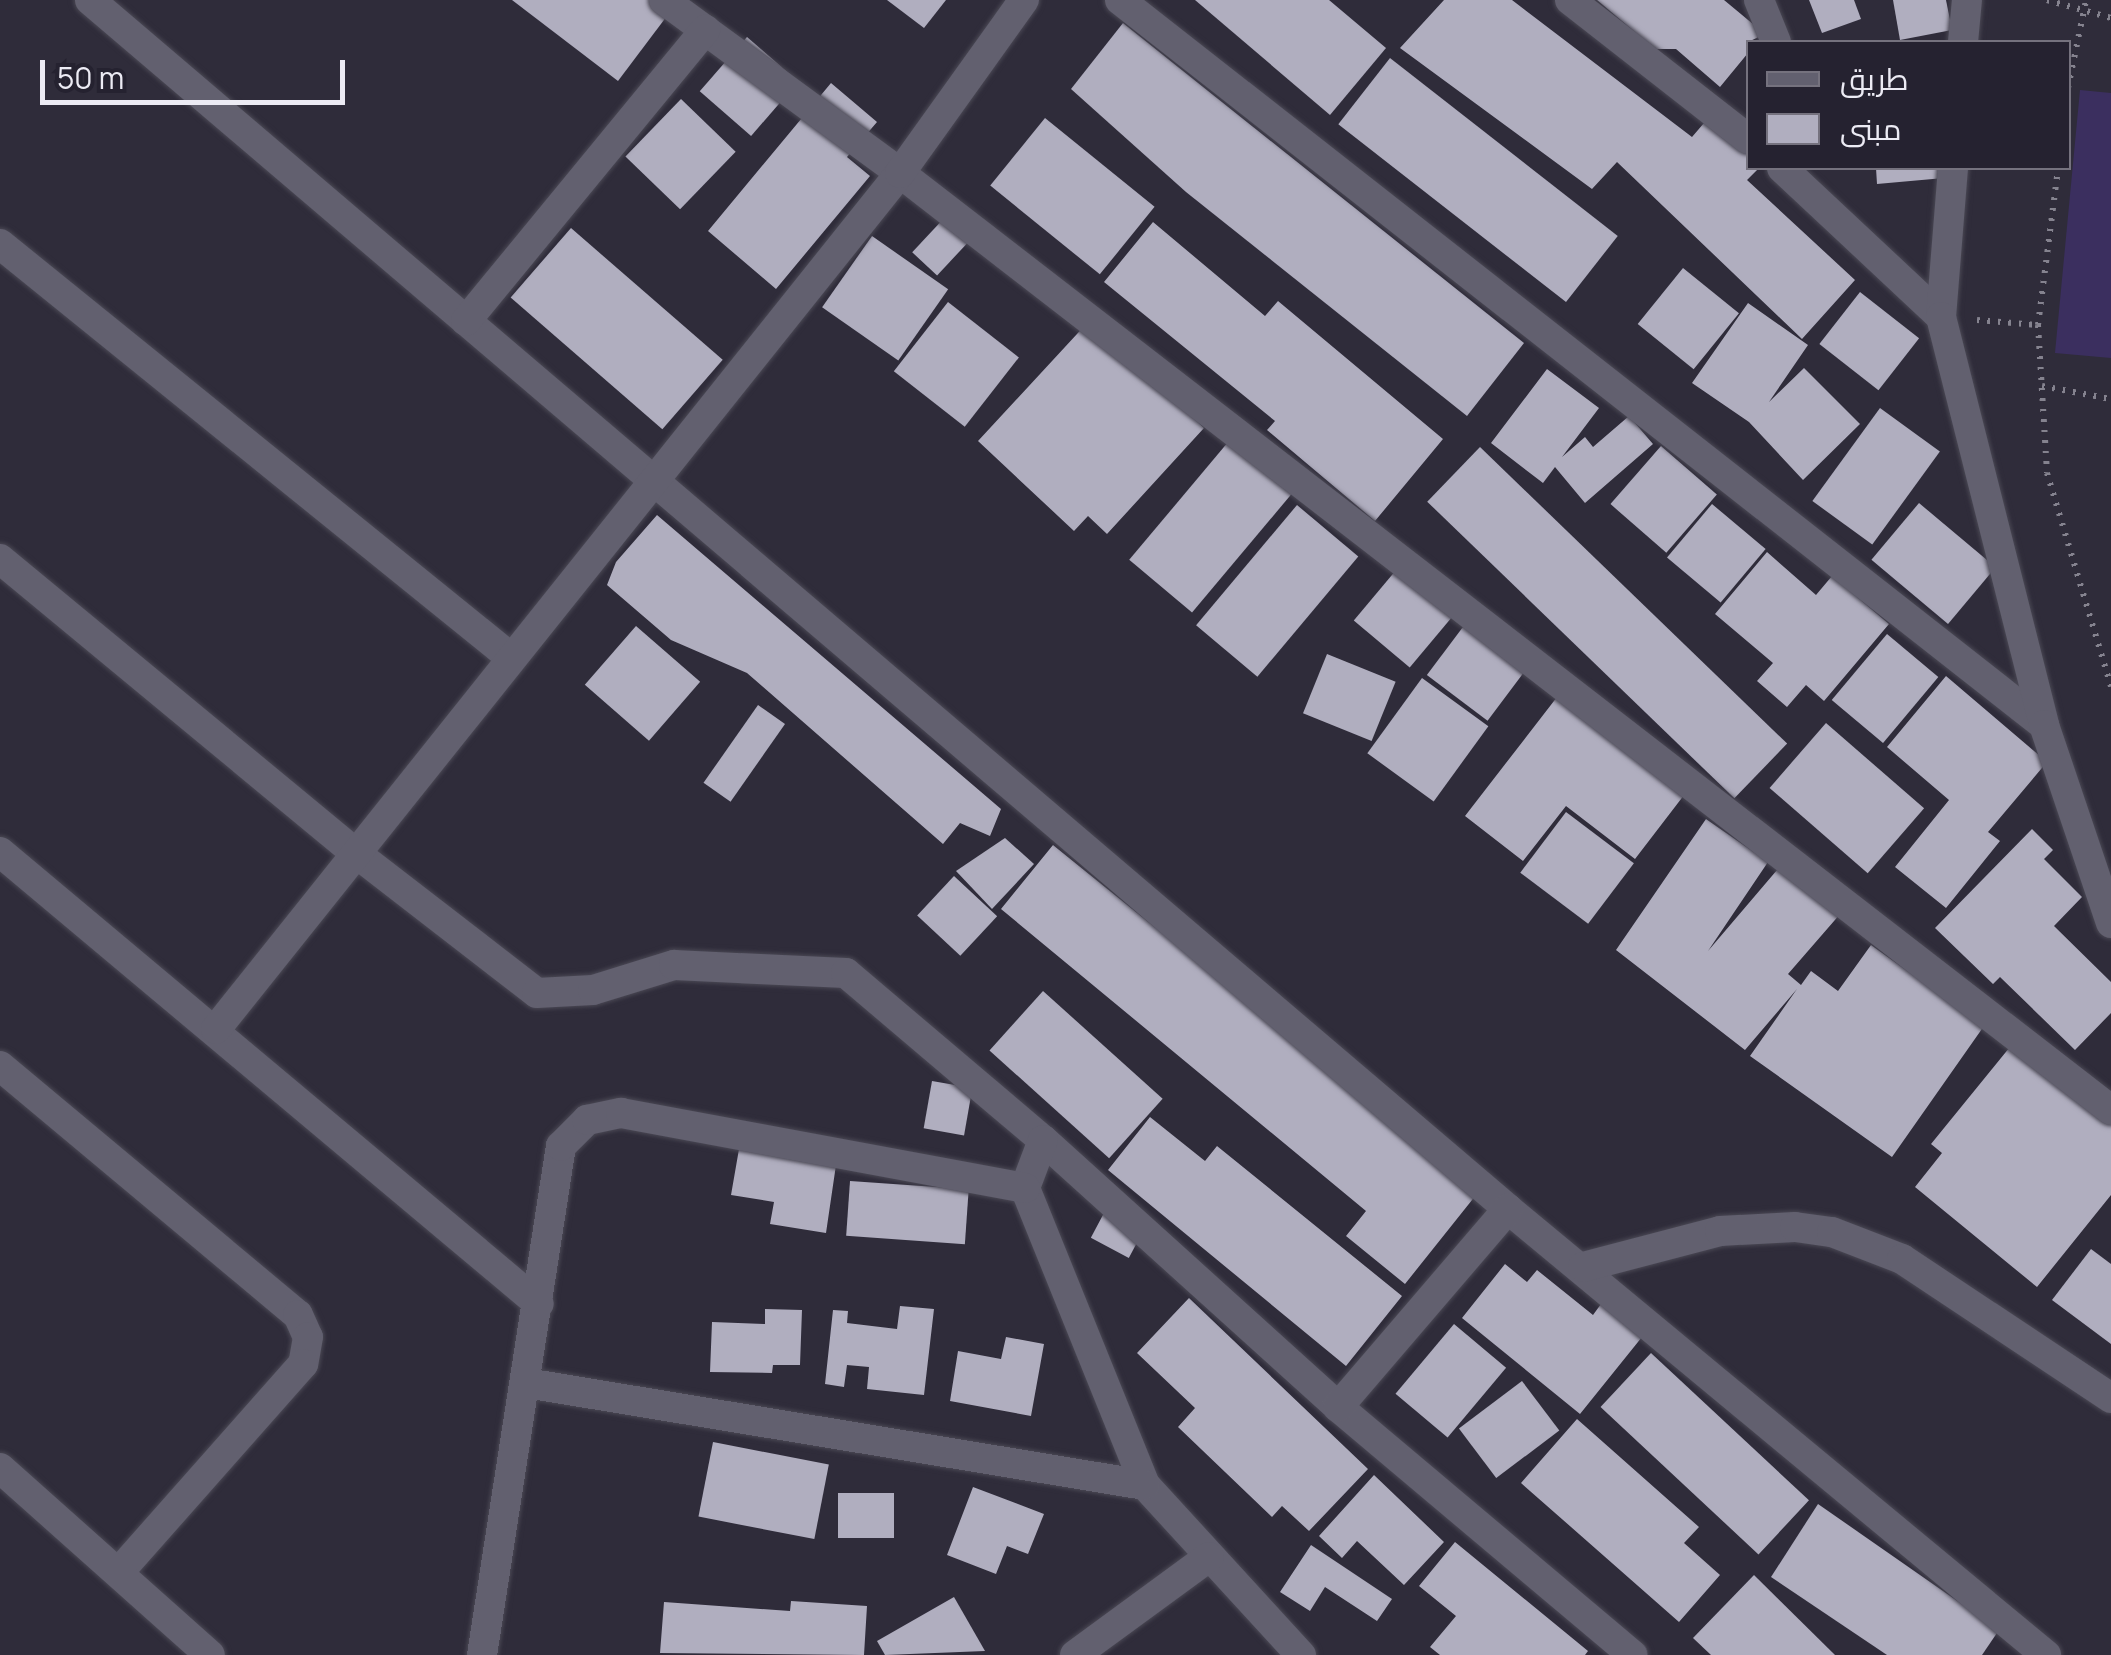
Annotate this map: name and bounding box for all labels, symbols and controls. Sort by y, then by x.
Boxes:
scale bar [45,40,350,102]
legend [1746,40,2071,170]
text: 50 m [57,57,124,98]
text: طريق [1840,58,1909,99]
text: مبنى [1840,108,1901,149]

